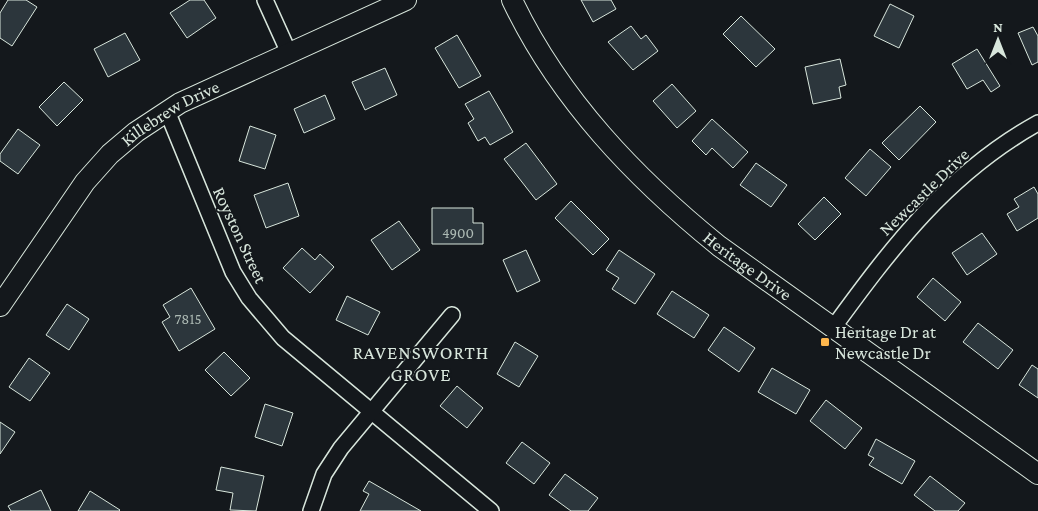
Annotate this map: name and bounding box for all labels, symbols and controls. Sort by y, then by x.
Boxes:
north arrow [973,15,1023,65]
text: N [993,19,1003,35]
street label: Killebrew Drive [117,76,222,150]
street label: Newcastle Drive [875,144,973,240]
street label: Royston Street [209,184,271,287]
house number: 4900 [442,225,474,241]
street label: Heritage Drive [699,227,796,305]
house number: 7815 [175,311,201,327]
place label: Heritage Dr at Newcastle Dr [835,322,937,363]
marker: Heritage Dr at Newcastle Dr [819,336,831,348]
district label: RAVENSWORTH GROVE [353,342,489,385]

